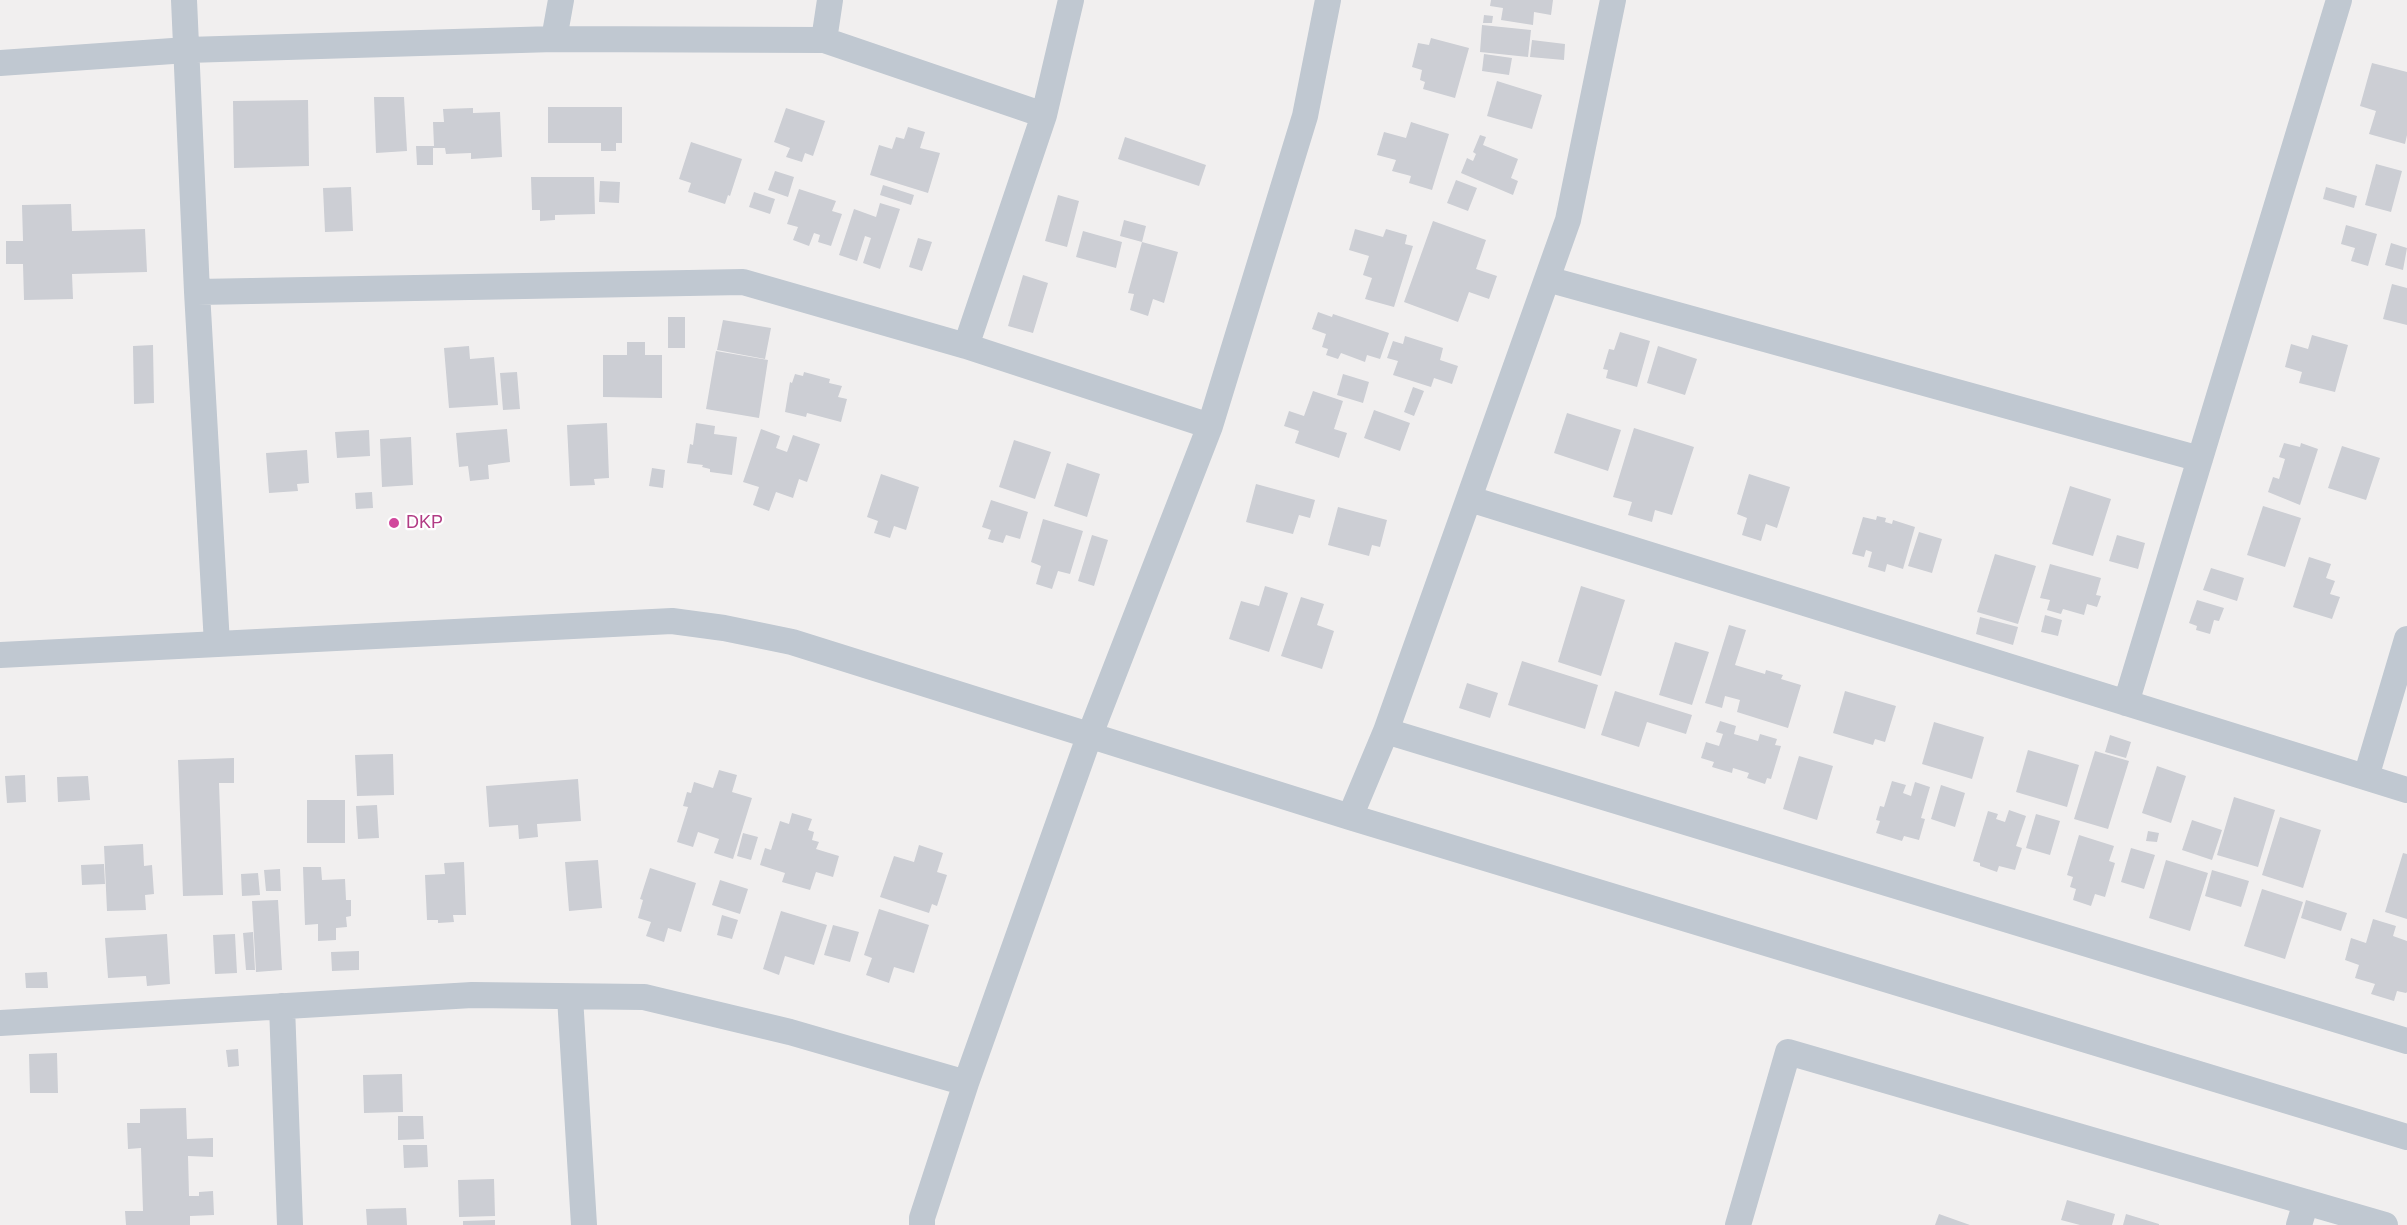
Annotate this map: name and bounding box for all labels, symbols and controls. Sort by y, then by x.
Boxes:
place label: DKP [406,512,443,534]
marker: DKP [387,516,401,530]

